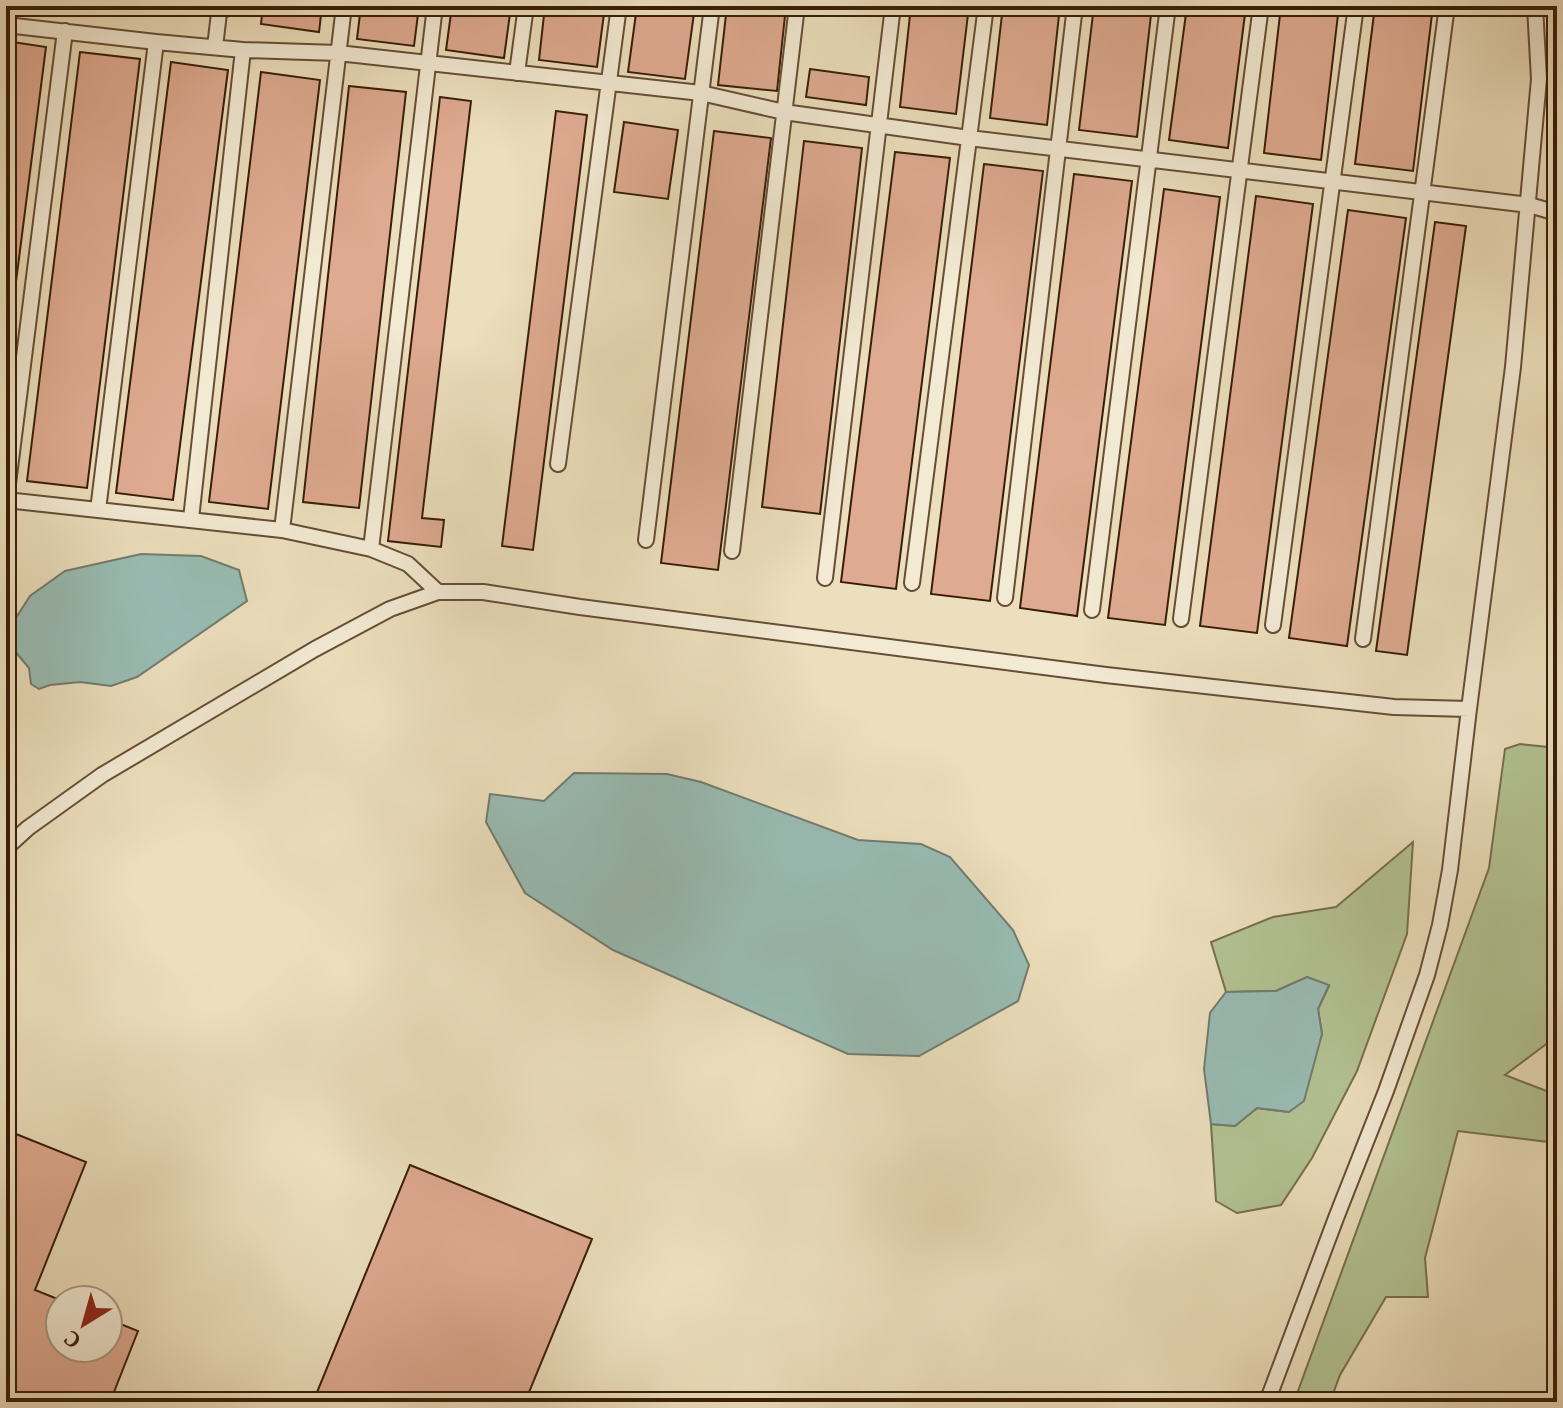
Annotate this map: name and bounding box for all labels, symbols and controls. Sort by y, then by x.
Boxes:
north arrow [44,1284,124,1364]
text: С [58,1321,88,1355]

